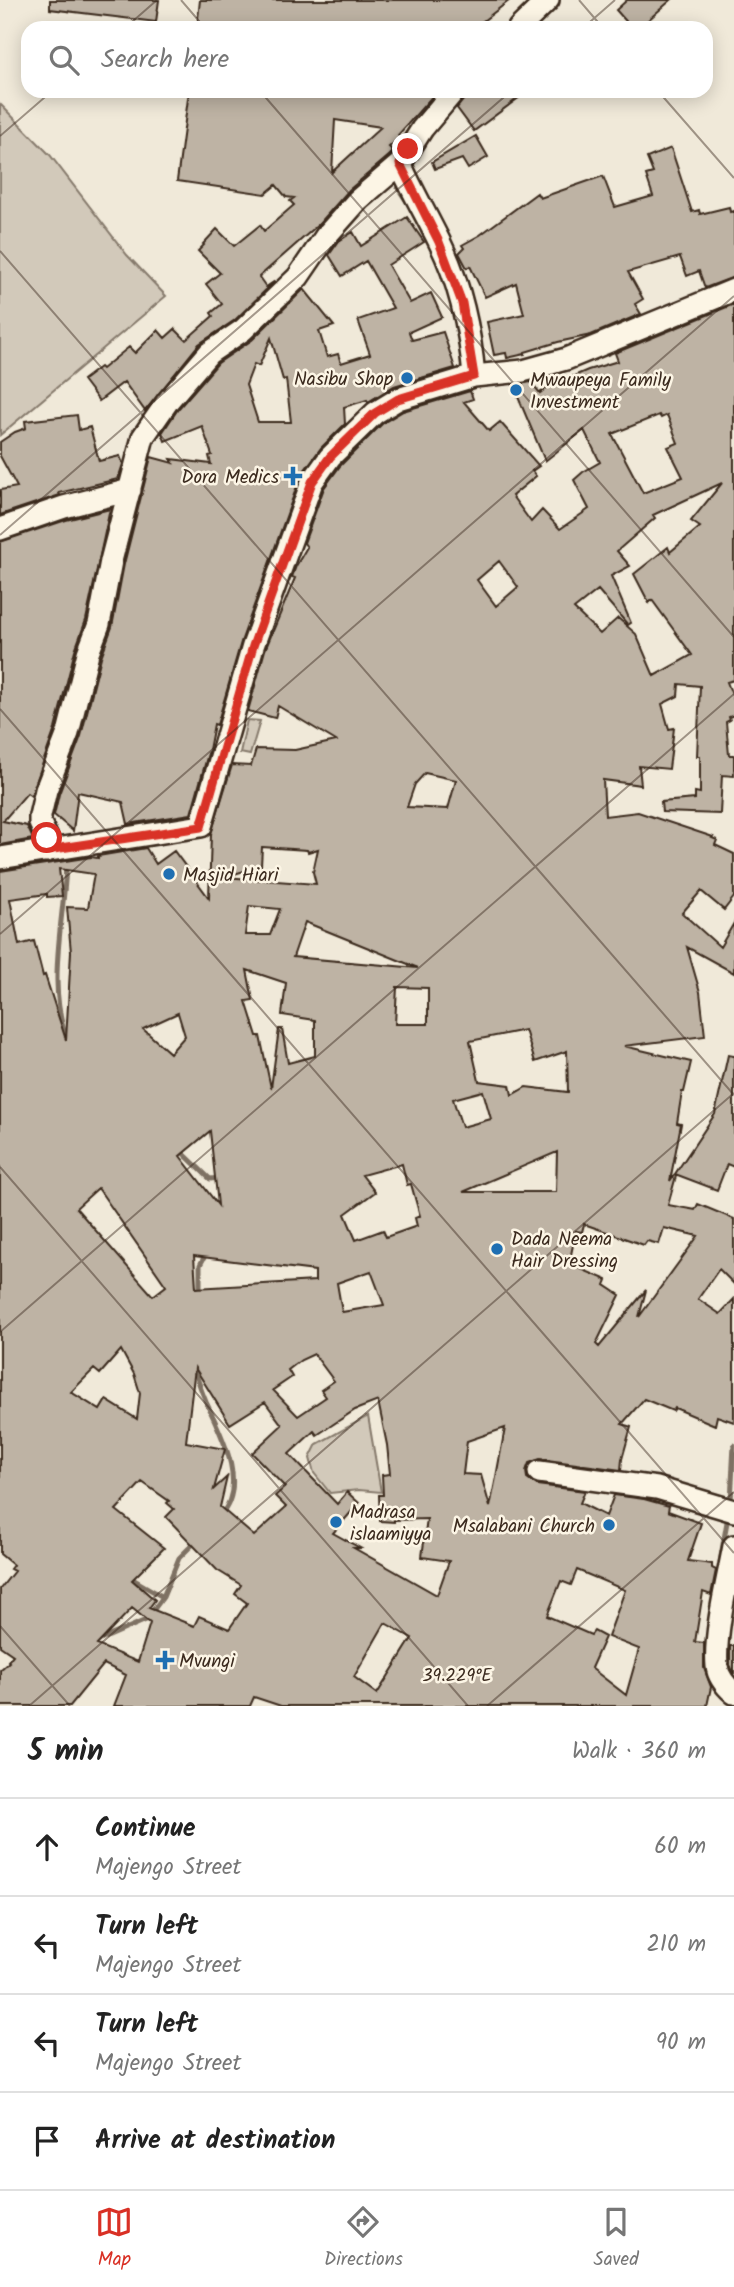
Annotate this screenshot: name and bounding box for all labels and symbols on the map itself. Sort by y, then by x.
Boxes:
route end [392,133,423,164]
place label: Nasibu Shop [294,365,393,395]
place label: Mwaupeya Family Investment [530,366,672,418]
marker: Nasibu Shop [399,370,415,386]
marker: Mwaupeya Family Investment [508,382,524,398]
place label: Dora Medics [181,463,279,493]
marker: Dora Medics [285,468,301,484]
route start [31,822,62,853]
place label: Masjid Hiari [183,861,280,891]
marker: Masjid Hiari [161,866,177,882]
place label: Dada Neema Hair Dressing [511,1225,618,1277]
marker: Dada Neema Hair Dressing [489,1241,505,1257]
place label: Madrasa islaamiyya [350,1498,431,1550]
place label: Msalabani Church [453,1512,595,1542]
marker: Madrasa islaamiyya [328,1514,344,1530]
marker: Msalabani Church [601,1517,617,1533]
place label: Mvungi [179,1647,236,1677]
marker: Mvungi [157,1652,173,1668]
text: 39.229°E [422,1662,492,1691]

